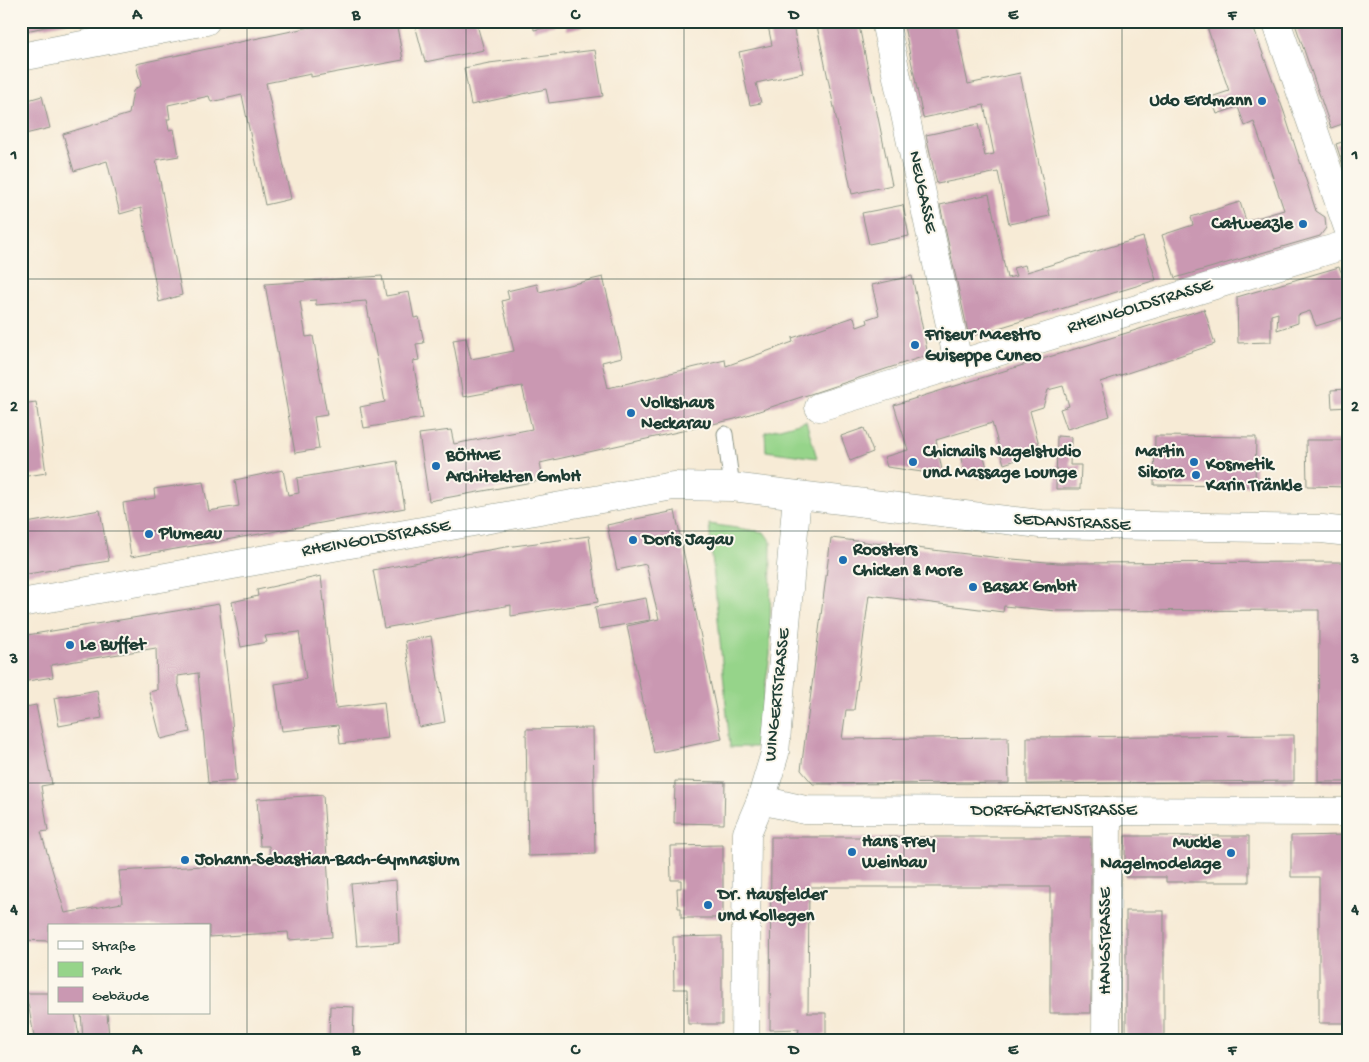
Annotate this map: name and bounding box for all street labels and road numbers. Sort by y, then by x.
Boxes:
street label: NEUGASSE [903,149,941,236]
street label: RHEINGOLDSTRASSE [1065,275,1216,339]
street label: SEDANSTRASSE [1013,509,1132,537]
street label: RHEINGOLDSTRASSE [300,515,453,562]
street label: WINGERTSTRASSE [761,627,796,763]
street label: DORFGÄRTENSTRASSE [970,801,1138,822]
street label: HANGSTRASSE [1096,887,1117,995]

